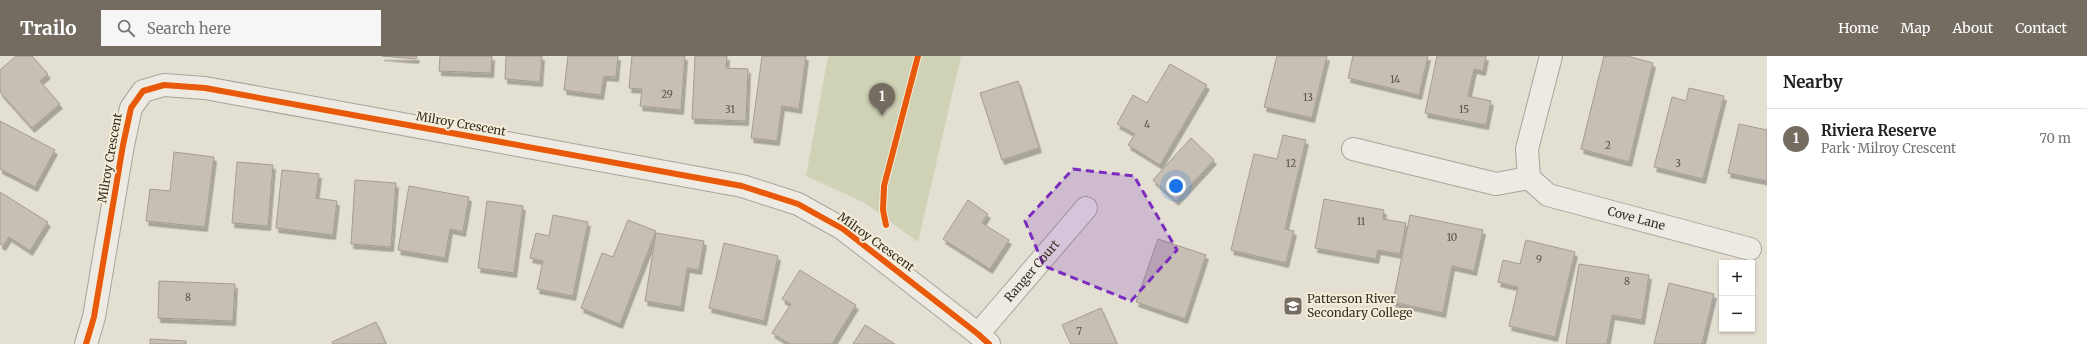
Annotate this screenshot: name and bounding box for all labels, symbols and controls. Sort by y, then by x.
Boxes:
search box [101,10,381,46]
text: Trailo [20,16,77,40]
icon: search [115,17,137,39]
text: Search here [147,19,231,38]
text: Home [1838,19,1879,37]
text: Map [1901,19,1930,37]
text: About [1952,19,1993,37]
text: Contact [2015,19,2067,37]
text: Nearby [1783,71,1843,93]
house number: 14 [1390,73,1400,86]
pin: 1 [869,83,895,116]
house number: 29 [661,88,673,101]
house number: 13 [1303,91,1313,104]
house number: 31 [725,103,735,116]
house number: 15 [1459,103,1469,116]
street label: Milroy Crescent [415,108,508,139]
street label: Milroy Crescent [94,111,125,204]
house number: 4 [1144,118,1150,131]
text: Riviera Reserve [1821,121,1936,140]
text: 1 [1793,130,1799,147]
text: 70 m [2040,130,2071,147]
house number: 2 [1605,139,1611,152]
text: Park · Milroy Crescent [1821,140,1956,157]
house number: 12 [1286,157,1296,170]
house number: 3 [1675,157,1681,170]
your location [1166,176,1186,196]
street label: Cove Lane [1606,203,1667,233]
street label: Milroy Crescent [835,209,918,275]
house number: 11 [1357,215,1366,228]
house number: 10 [1447,231,1457,244]
street label: Ranger Court [1001,236,1062,305]
house number: 9 [1536,253,1542,266]
map controls [1719,260,1755,332]
button: + [1719,260,1755,296]
house number: 8 [1624,275,1630,288]
house number: 8 [185,291,191,304]
place label: Patterson River Secondary College [1307,291,1413,320]
school or university icon: Patterson River Secondary College [1282,295,1304,317]
button: − [1719,296,1755,332]
house number: 7 [1076,325,1082,338]

